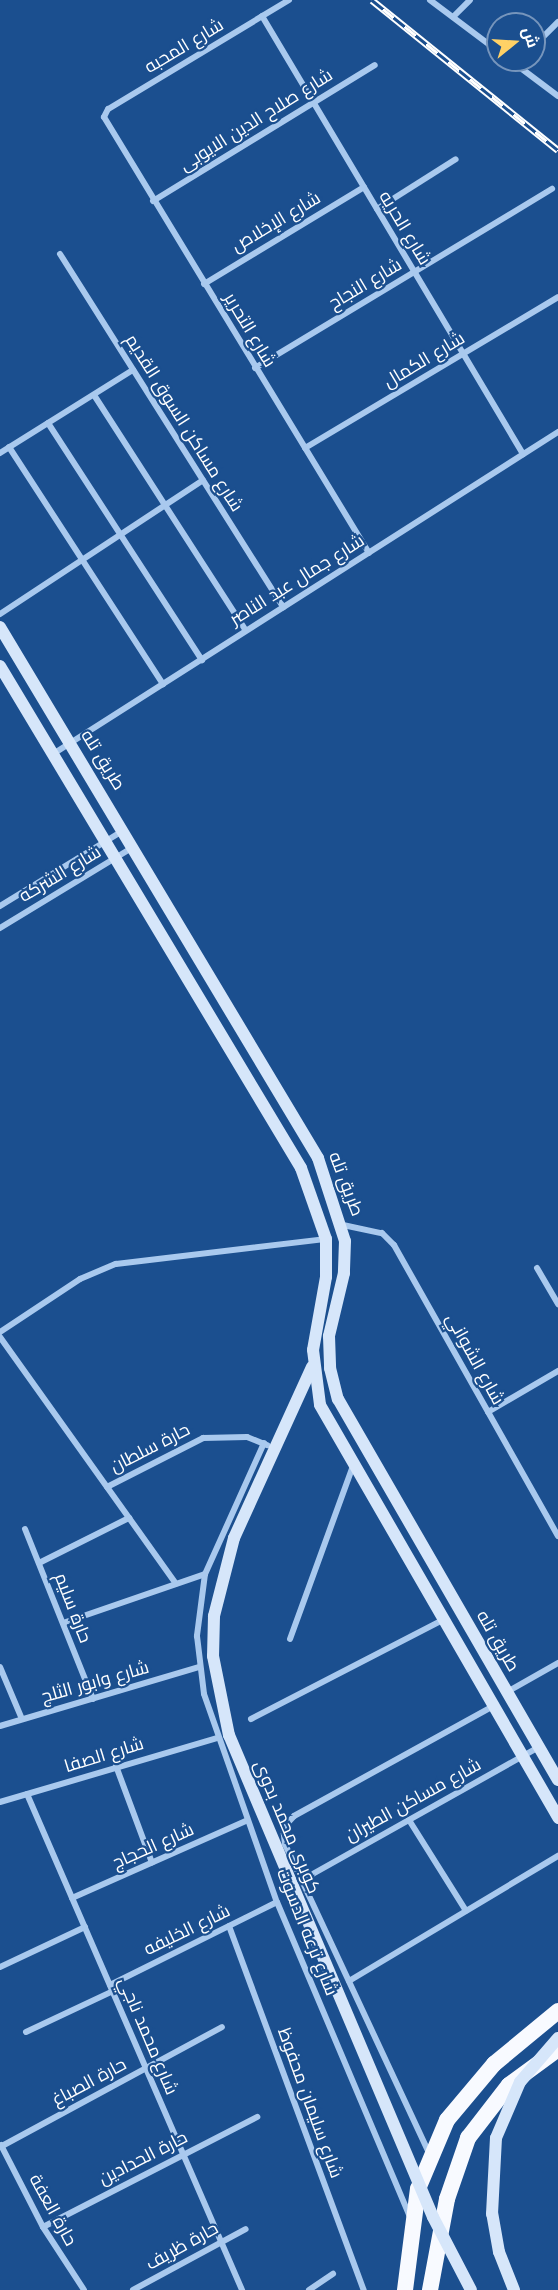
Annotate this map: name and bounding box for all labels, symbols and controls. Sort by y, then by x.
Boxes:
north arrow [486,12,546,72]
street label: شارع المحبه [141,14,227,78]
text: ش [519,24,544,50]
street label: شارع صلاح الدين الايوبى [175,64,337,176]
street label: شارع الإخلاص [228,187,324,257]
street label: شارع الحريه [374,187,436,269]
street label: شارع النجاح [324,254,406,314]
street label: شارع التحرير [219,289,281,371]
street label: شارع الكمال [379,327,469,393]
street label: شارع مساكن السوق القديم [121,330,247,516]
street label: شارع جمال عبد الناصر [226,530,368,630]
street label: طريق تله [76,726,130,794]
street label: شارع الشركه [15,841,105,907]
street label: طريق تله [324,1149,368,1219]
street label: شارع الشواني [441,1310,509,1408]
street label: حارة سلطان [106,1419,194,1477]
street label: حارة سليم [50,1570,96,1646]
street label: طريق تله [472,1607,524,1675]
street label: شارع وابور الثلج [38,1656,152,1708]
street label: شارع الصفا [62,1733,146,1777]
street label: شارع مساكن الطيران [341,1754,485,1846]
street label: كوبرى محمد بدوى [249,1757,325,1897]
street label: شارع الحجاج [109,1818,197,1874]
street label: شارع ترعه الدسوت [272,1865,342,1999]
street label: شارع الخليفه [140,1900,234,1960]
street label: شارع محمد ناجي [114,1974,182,2098]
street label: شارع سليمان محفوظ [273,2025,347,2181]
street label: حارة الصباغ [48,2053,130,2111]
street label: حارة الحدادين [95,2126,191,2190]
street label: حارة العفة [24,2170,82,2250]
street label: حارة ظريف [142,2217,222,2275]

